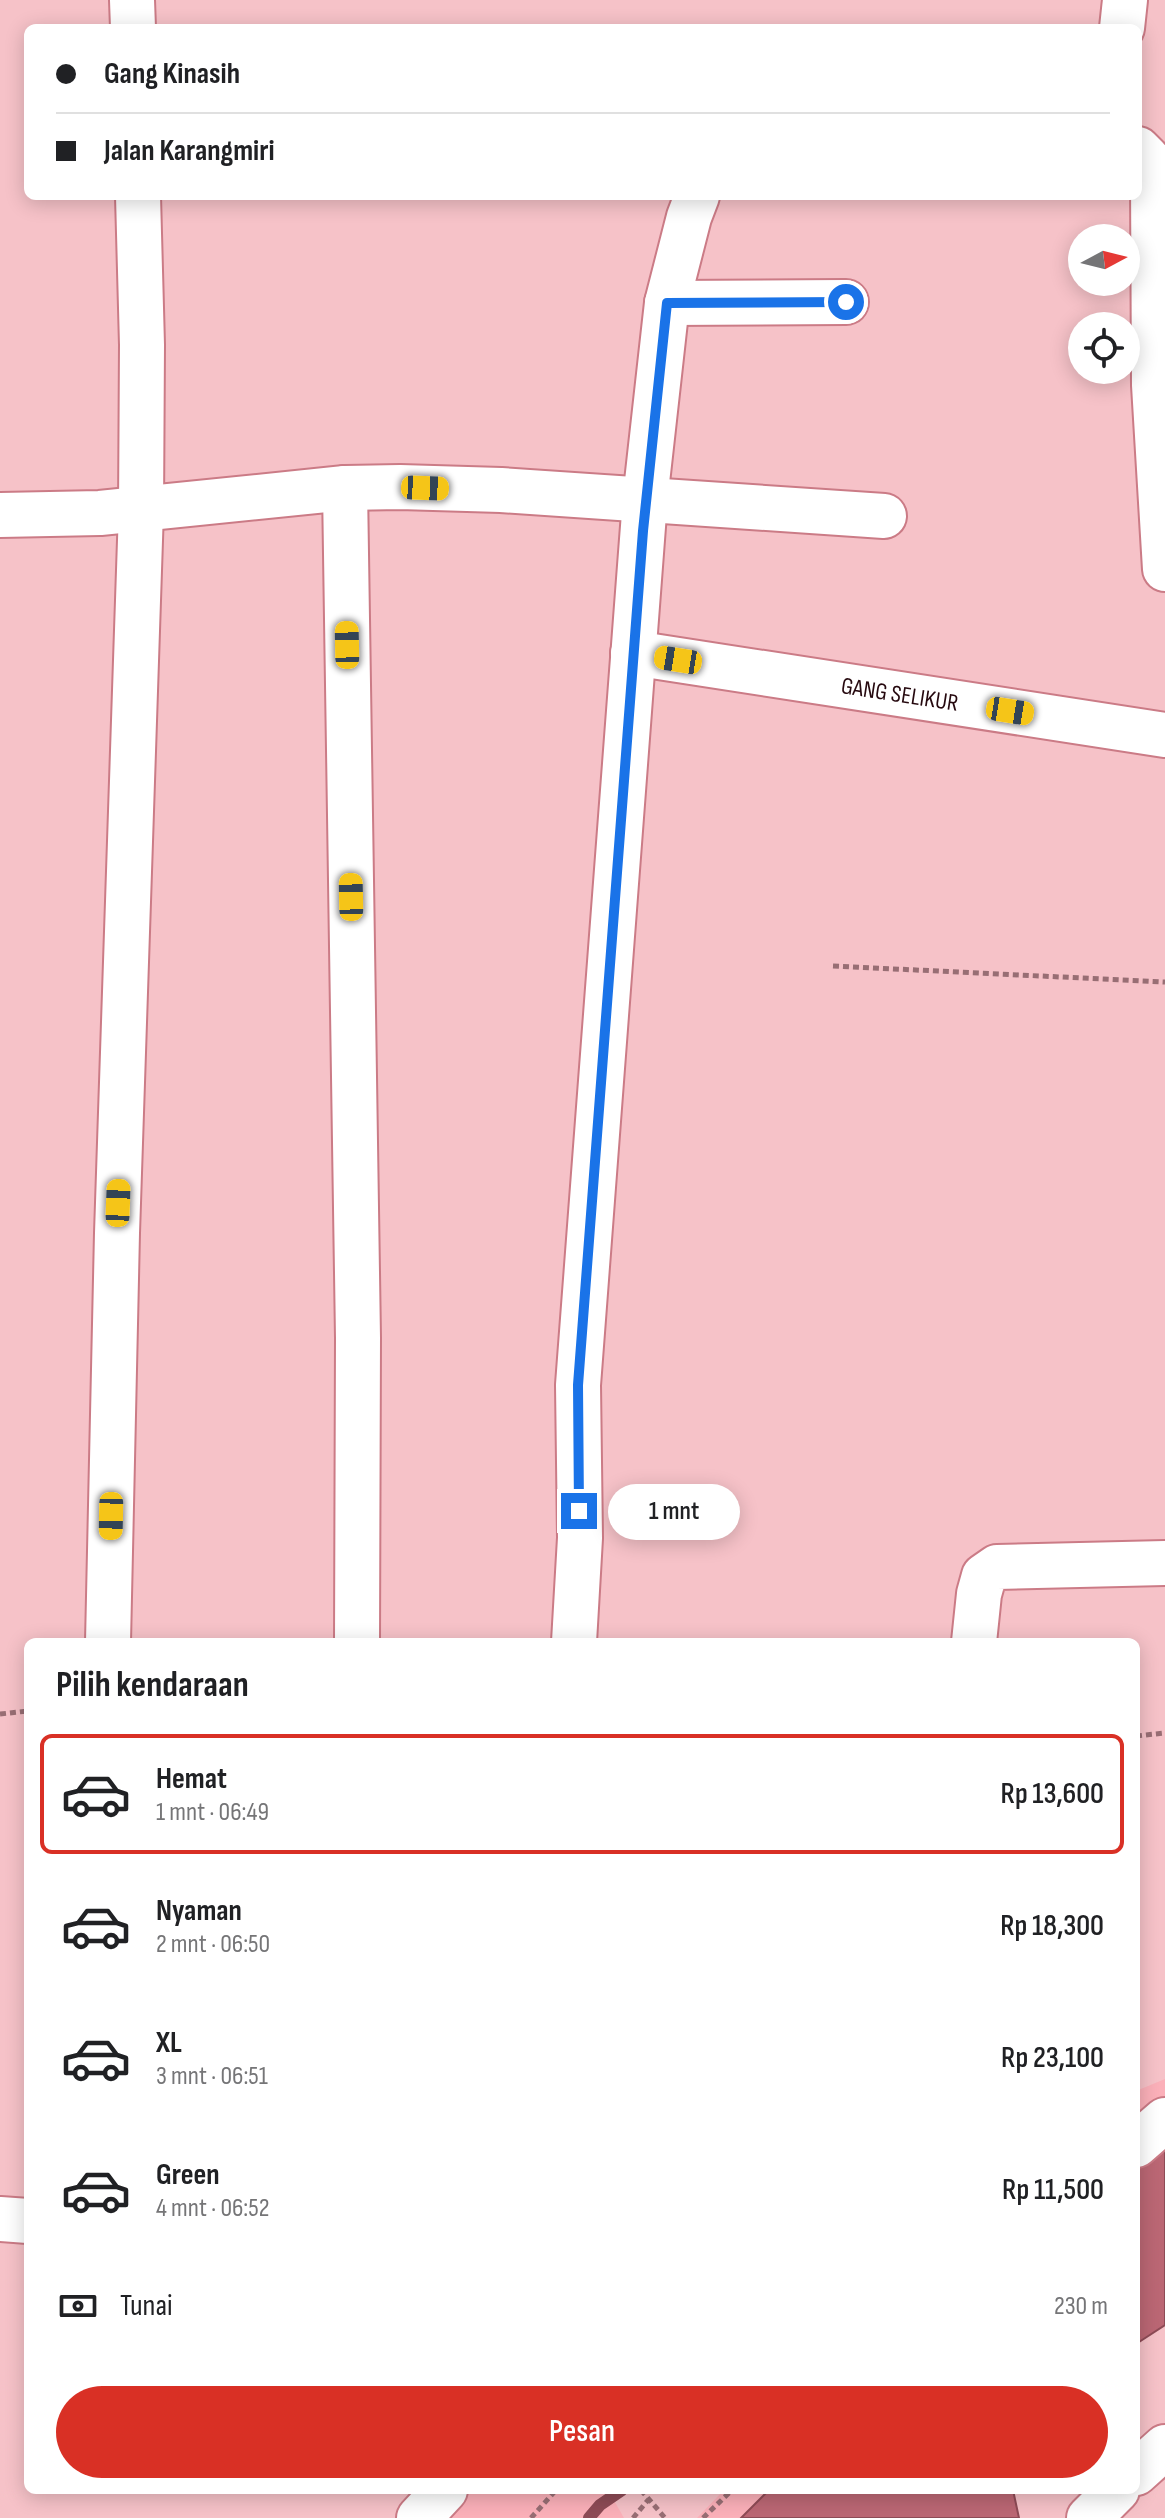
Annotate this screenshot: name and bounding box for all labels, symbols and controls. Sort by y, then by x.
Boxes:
text: Gang Kinasih [104,56,240,92]
text: Jalan Karangmiri [104,133,275,169]
north arrow [1068,224,1140,296]
map controls [1068,224,1140,384]
route start [828,284,864,320]
button: locate [1068,312,1140,384]
car [401,475,449,501]
car [335,621,359,669]
car [652,644,704,676]
street label: GANG SELIKUR [839,671,960,718]
car [984,695,1036,727]
car [339,873,363,921]
car [105,1179,131,1227]
callout: 1 mnt [607,1483,739,1539]
car [99,1492,123,1540]
route end [561,1493,597,1529]
text: 1 mnt [649,1496,699,1527]
text: Pilih kendaraan [56,1664,249,1707]
icon: car [60,1758,132,1830]
text: Hemat [156,1761,227,1797]
text: Rp 13,600 [1001,1776,1104,1812]
text: 1 mnt · 06:49 [156,1797,269,1828]
icon: car [60,1890,132,1962]
text: Nyaman [156,1893,242,1929]
text: Rp 18,300 [1000,1908,1104,1944]
text: 2 mnt · 06:50 [156,1929,270,1960]
icon: car [60,2022,132,2094]
text: XL [156,2025,182,2061]
text: Rp 23,100 [1001,2040,1104,2076]
text: 3 mnt · 06:51 [156,2061,268,2092]
icon: car [60,2154,132,2226]
text: Green [156,2157,220,2193]
text: Rp 11,500 [1002,2172,1104,2208]
text: 4 mnt · 06:52 [156,2193,269,2224]
icon: cash [56,2284,100,2328]
text: Tunai [120,2288,173,2324]
text: 230 m [1054,2291,1108,2322]
button: Pesan [56,2386,1108,2478]

